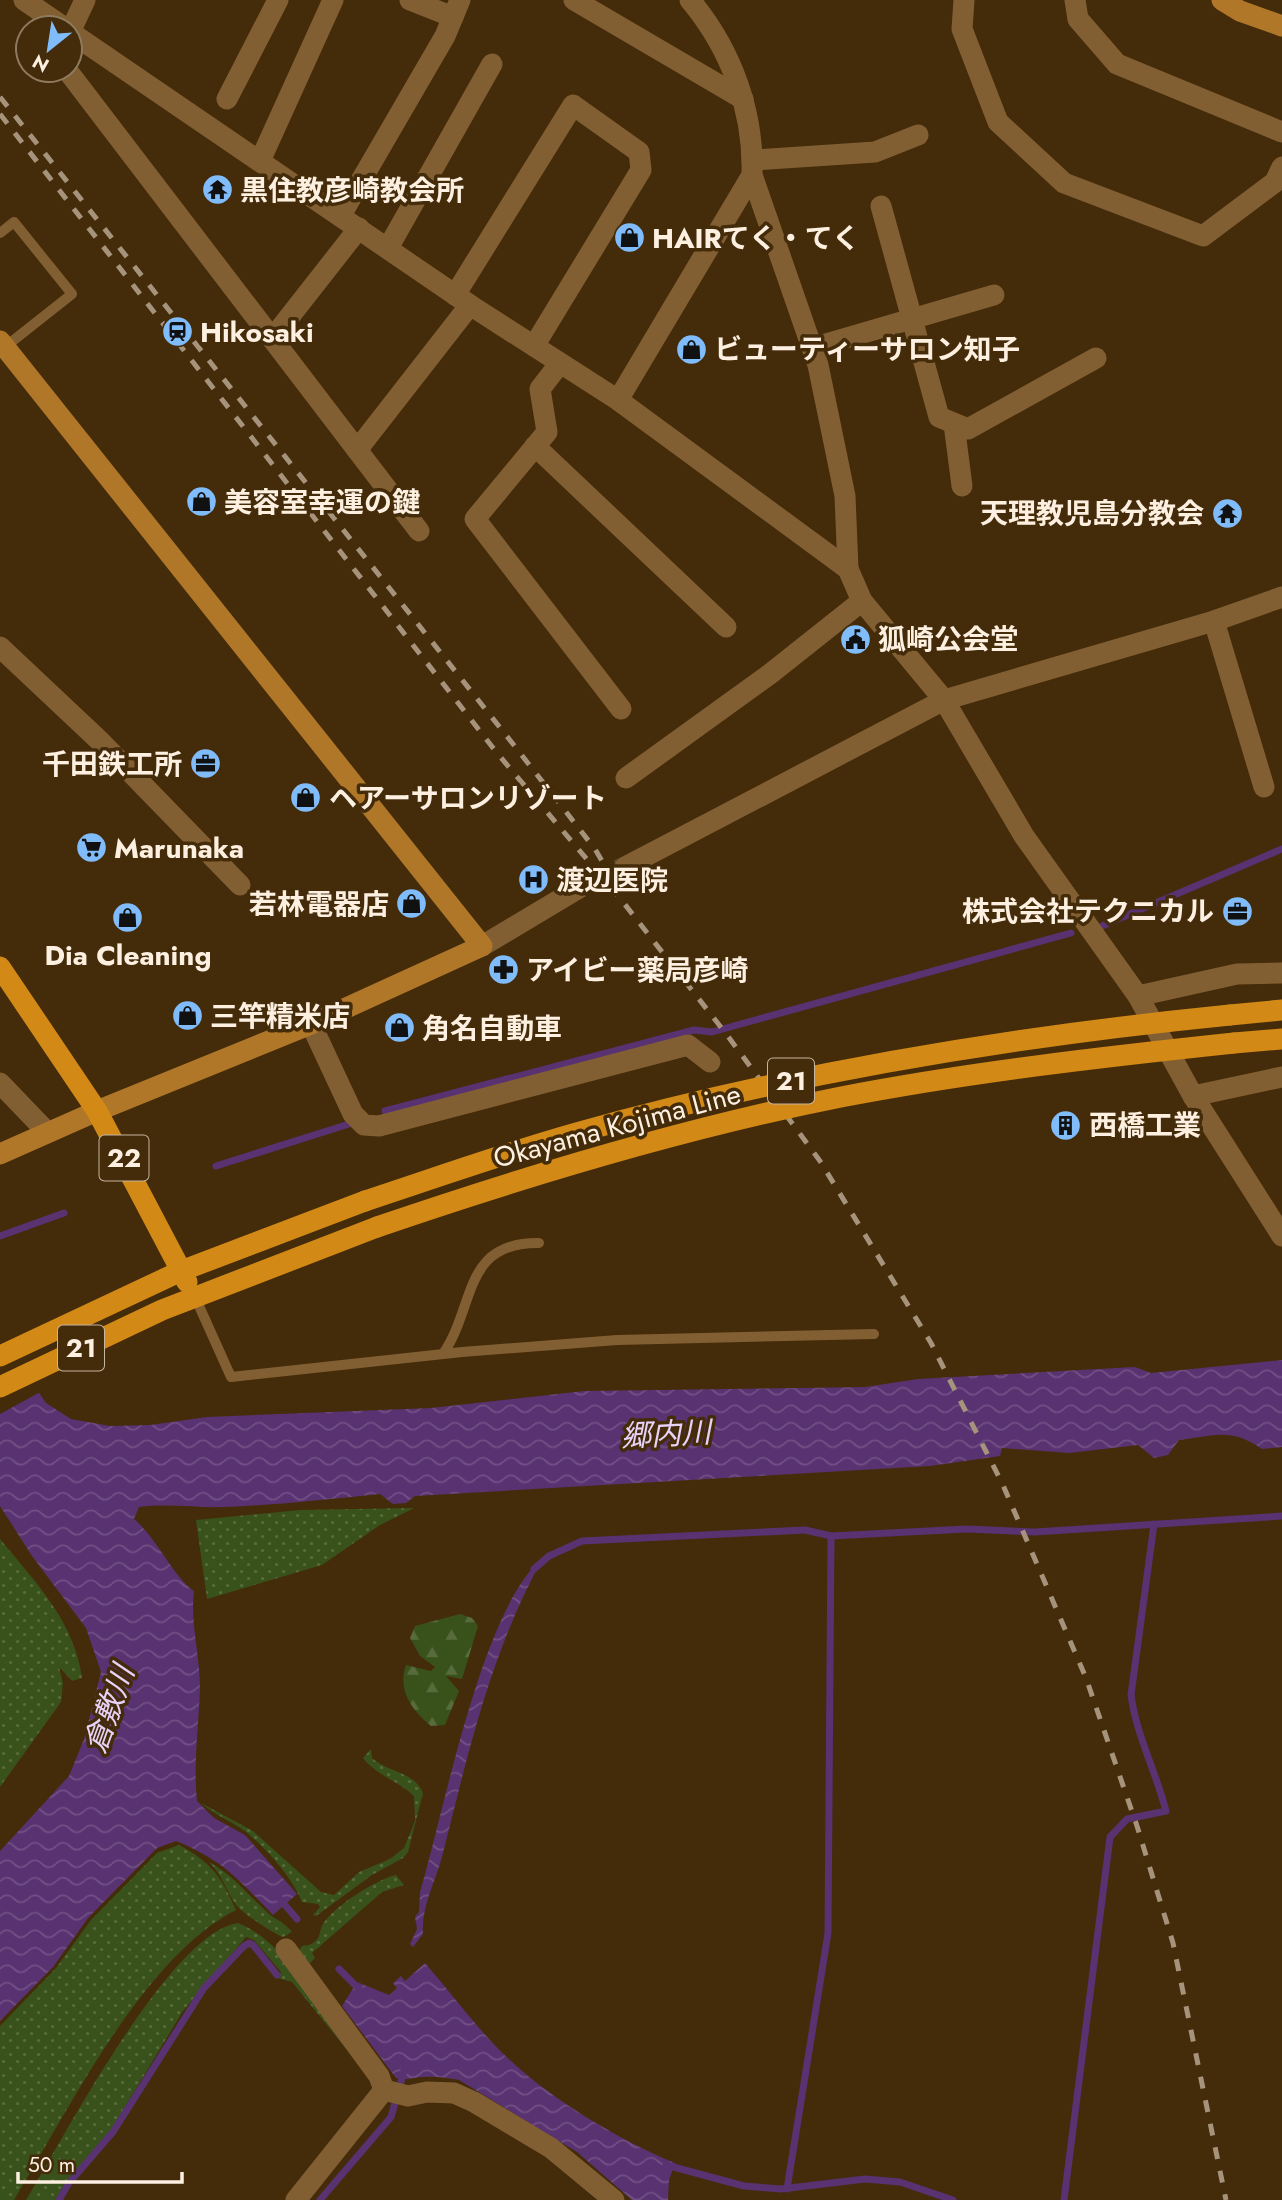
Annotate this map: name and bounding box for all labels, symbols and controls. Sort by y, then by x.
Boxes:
north arrow [14,14,84,84]
text: N [27,48,54,79]
place label: 黒住教彦崎教会所 [240,170,464,211]
temple icon: 黒住教彦崎教会所 [200,173,234,207]
place label: HAIRてく・てく [652,218,860,259]
shop icon: HAIRてく・てく [612,221,646,255]
place label: Hikosaki [200,312,314,353]
station icon: Hikosaki [160,315,194,349]
place label: ビューティーサロン知子 [714,329,1020,370]
shop icon: ビューティーサロン知子 [674,332,708,366]
place label: 美容室幸運の鍵 [224,482,420,523]
shop icon: 美容室幸運の鍵 [184,485,218,519]
place label: 天理教児島分教会 [980,493,1204,534]
temple icon: 天理教児島分教会 [1210,496,1244,530]
place label: 狐崎公会堂 [878,619,1018,660]
public building icon: 狐崎公会堂 [838,622,872,656]
place label: 千田鉄工所 [42,744,182,785]
office icon: 千田鉄工所 [188,747,222,781]
place label: ヘアーサロンリゾート [329,778,607,819]
shop icon: ヘアーサロンリゾート [289,781,323,815]
place label: Marunaka [114,828,244,869]
supermarket icon: Marunaka [74,831,108,865]
place label: 渡辺医院 [556,860,668,901]
hospital icon: 渡辺医院 [516,863,550,897]
place label: 若林電器店 [249,884,389,925]
shop icon: 若林電器店 [395,887,429,921]
place label: 株式会社テクニカル [962,891,1214,932]
office icon: 株式会社テクニカル [1220,894,1254,928]
shop icon: Dia Cleaning [111,901,145,935]
place label: Dia Cleaning [44,935,212,976]
place label: アイビー薬局彦崎 [526,950,749,991]
pharmacy icon: アイビー薬局彦崎 [486,953,520,987]
place label: 三竿精米店 [210,996,350,1037]
shop icon: 三竿精米店 [170,999,204,1033]
place label: 角名自動車 [422,1008,562,1049]
shop icon: 角名自動車 [382,1011,416,1045]
road number: 21 [768,1058,814,1104]
street label: Okayama Kojima Line [489,1073,745,1179]
place label: 西橋工業 [1089,1105,1201,1146]
building icon: 西橋工業 [1049,1108,1083,1142]
road number: 22 [100,1135,148,1180]
road number: 21 [58,1326,104,1371]
water label: 郷内川 [620,1410,715,1458]
water label: 倉敷川 [73,1657,146,1759]
scale bar [18,2140,182,2184]
text: 50 m [28,2150,75,2180]

